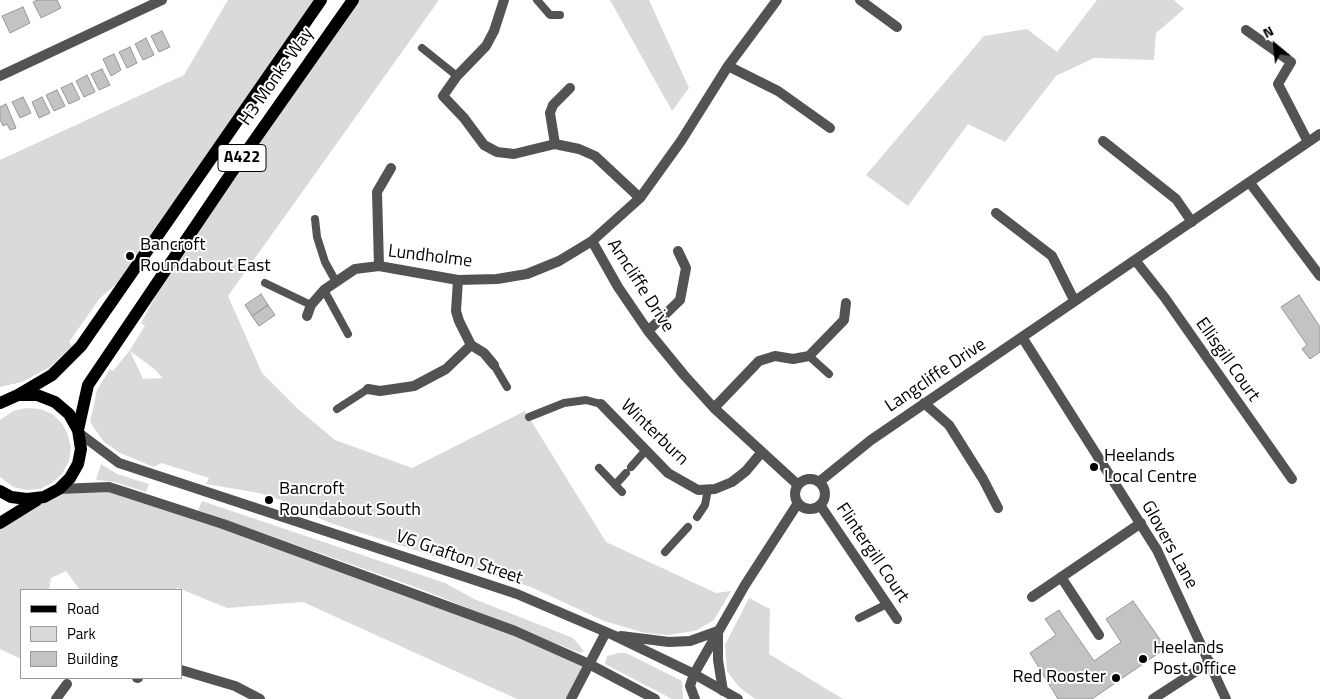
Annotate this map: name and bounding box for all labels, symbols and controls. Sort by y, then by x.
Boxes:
north arrow [1250,20,1300,70]
text: N [1259,20,1277,43]
street label: H3 Monks Way [235,24,319,130]
road number: A422 [218,144,266,172]
place label: Bancroft Roundabout East [140,235,271,278]
street label: Arncliffe Drive [602,235,678,337]
street label: Lundholme [387,241,473,273]
marker: Bancroft Roundabout East [124,250,136,262]
street label: Ellisgill Court [1190,314,1264,406]
street label: Langcliffe Drive [882,334,990,418]
street label: Winterburn [616,395,692,471]
place label: Heelands Local Centre [1104,446,1197,488]
marker: Heelands Local Centre [1088,461,1100,473]
place label: Bancroft Roundabout South [279,479,421,522]
marker: Bancroft Roundabout South [263,494,275,506]
street label: Glovers Lane [1136,497,1202,593]
street label: Flintergill Court [831,499,913,607]
street label: V6 Grafton Street [393,526,525,590]
legend [20,589,182,679]
text: Road [67,597,99,620]
text: Park [67,622,96,645]
place label: Heelands Post Office [1153,638,1236,681]
text: Building [67,647,118,670]
marker: Heelands Post Office [1137,653,1149,665]
place label: Red Rooster [1013,667,1106,689]
marker: Red Rooster [1110,672,1122,684]

